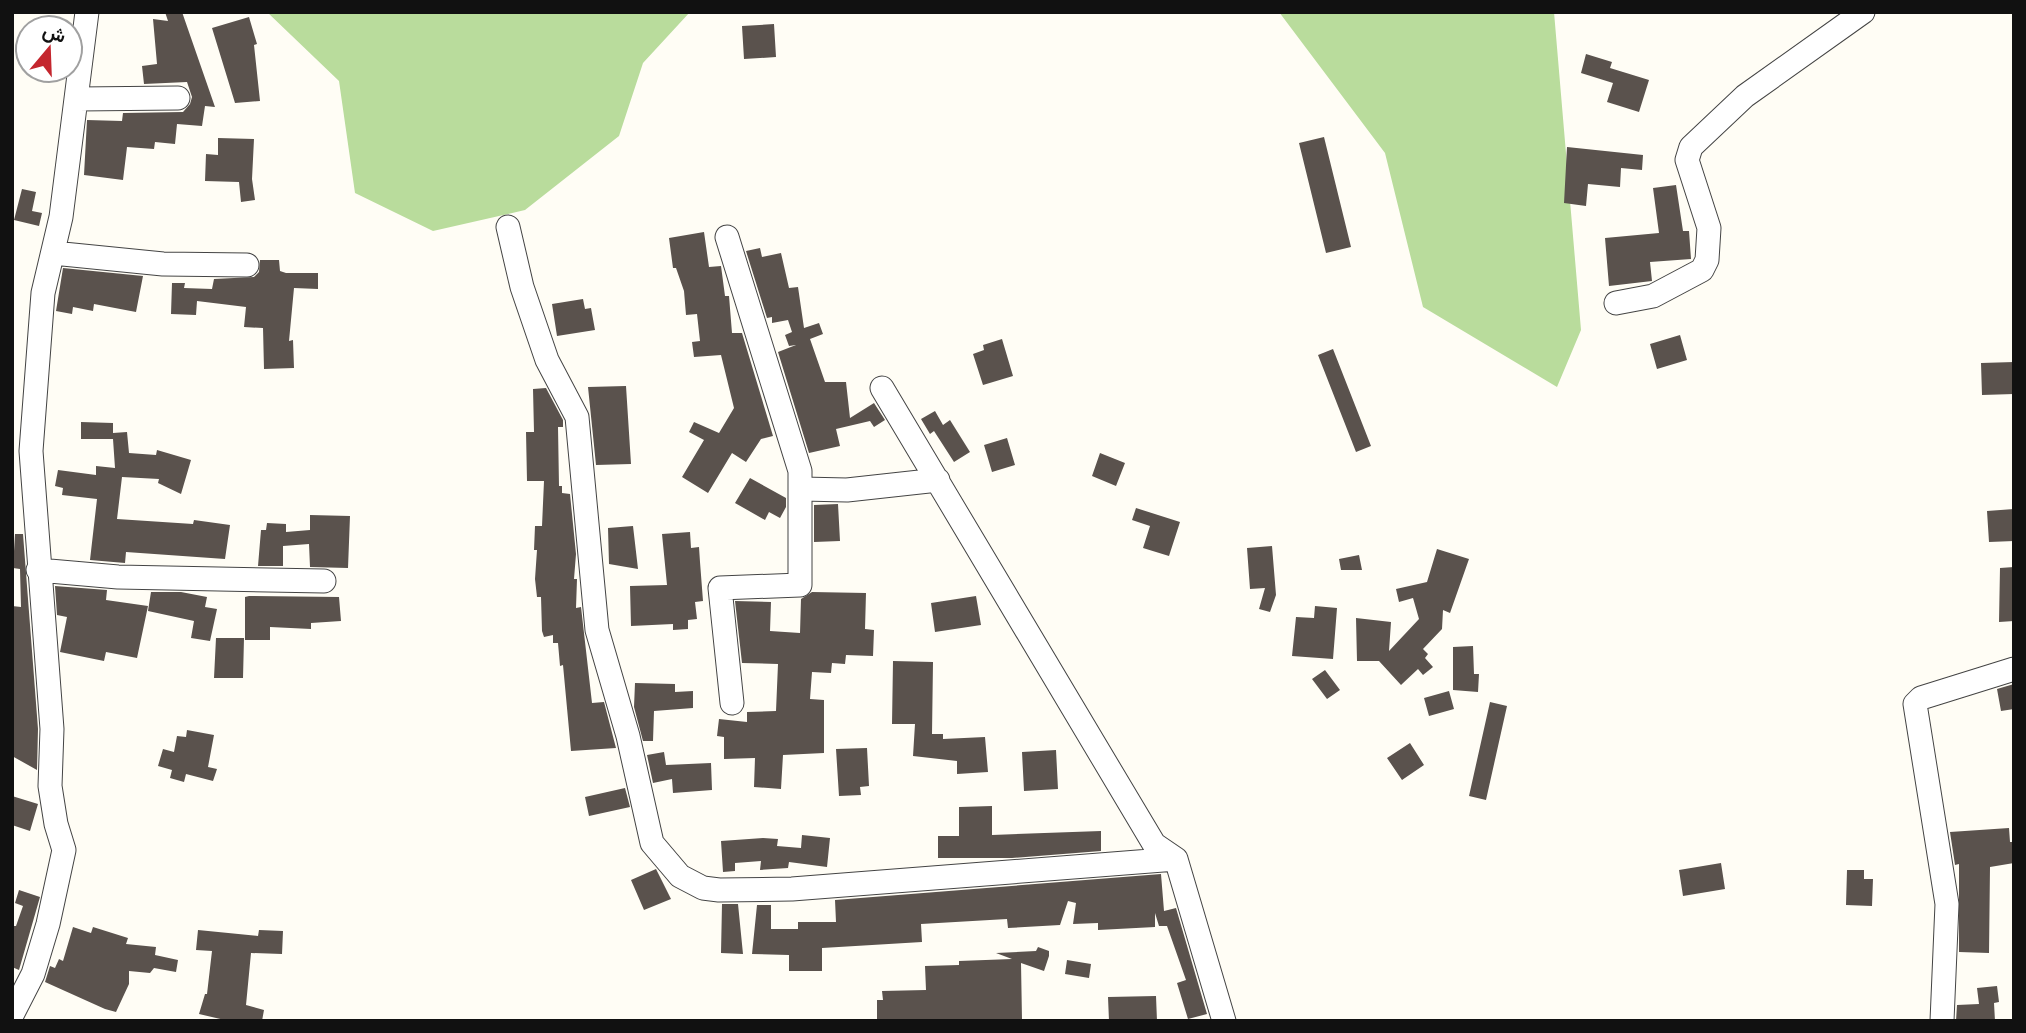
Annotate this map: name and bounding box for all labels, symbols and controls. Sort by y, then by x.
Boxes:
north arrow [14,14,84,84]
text: ش [40,20,69,48]

